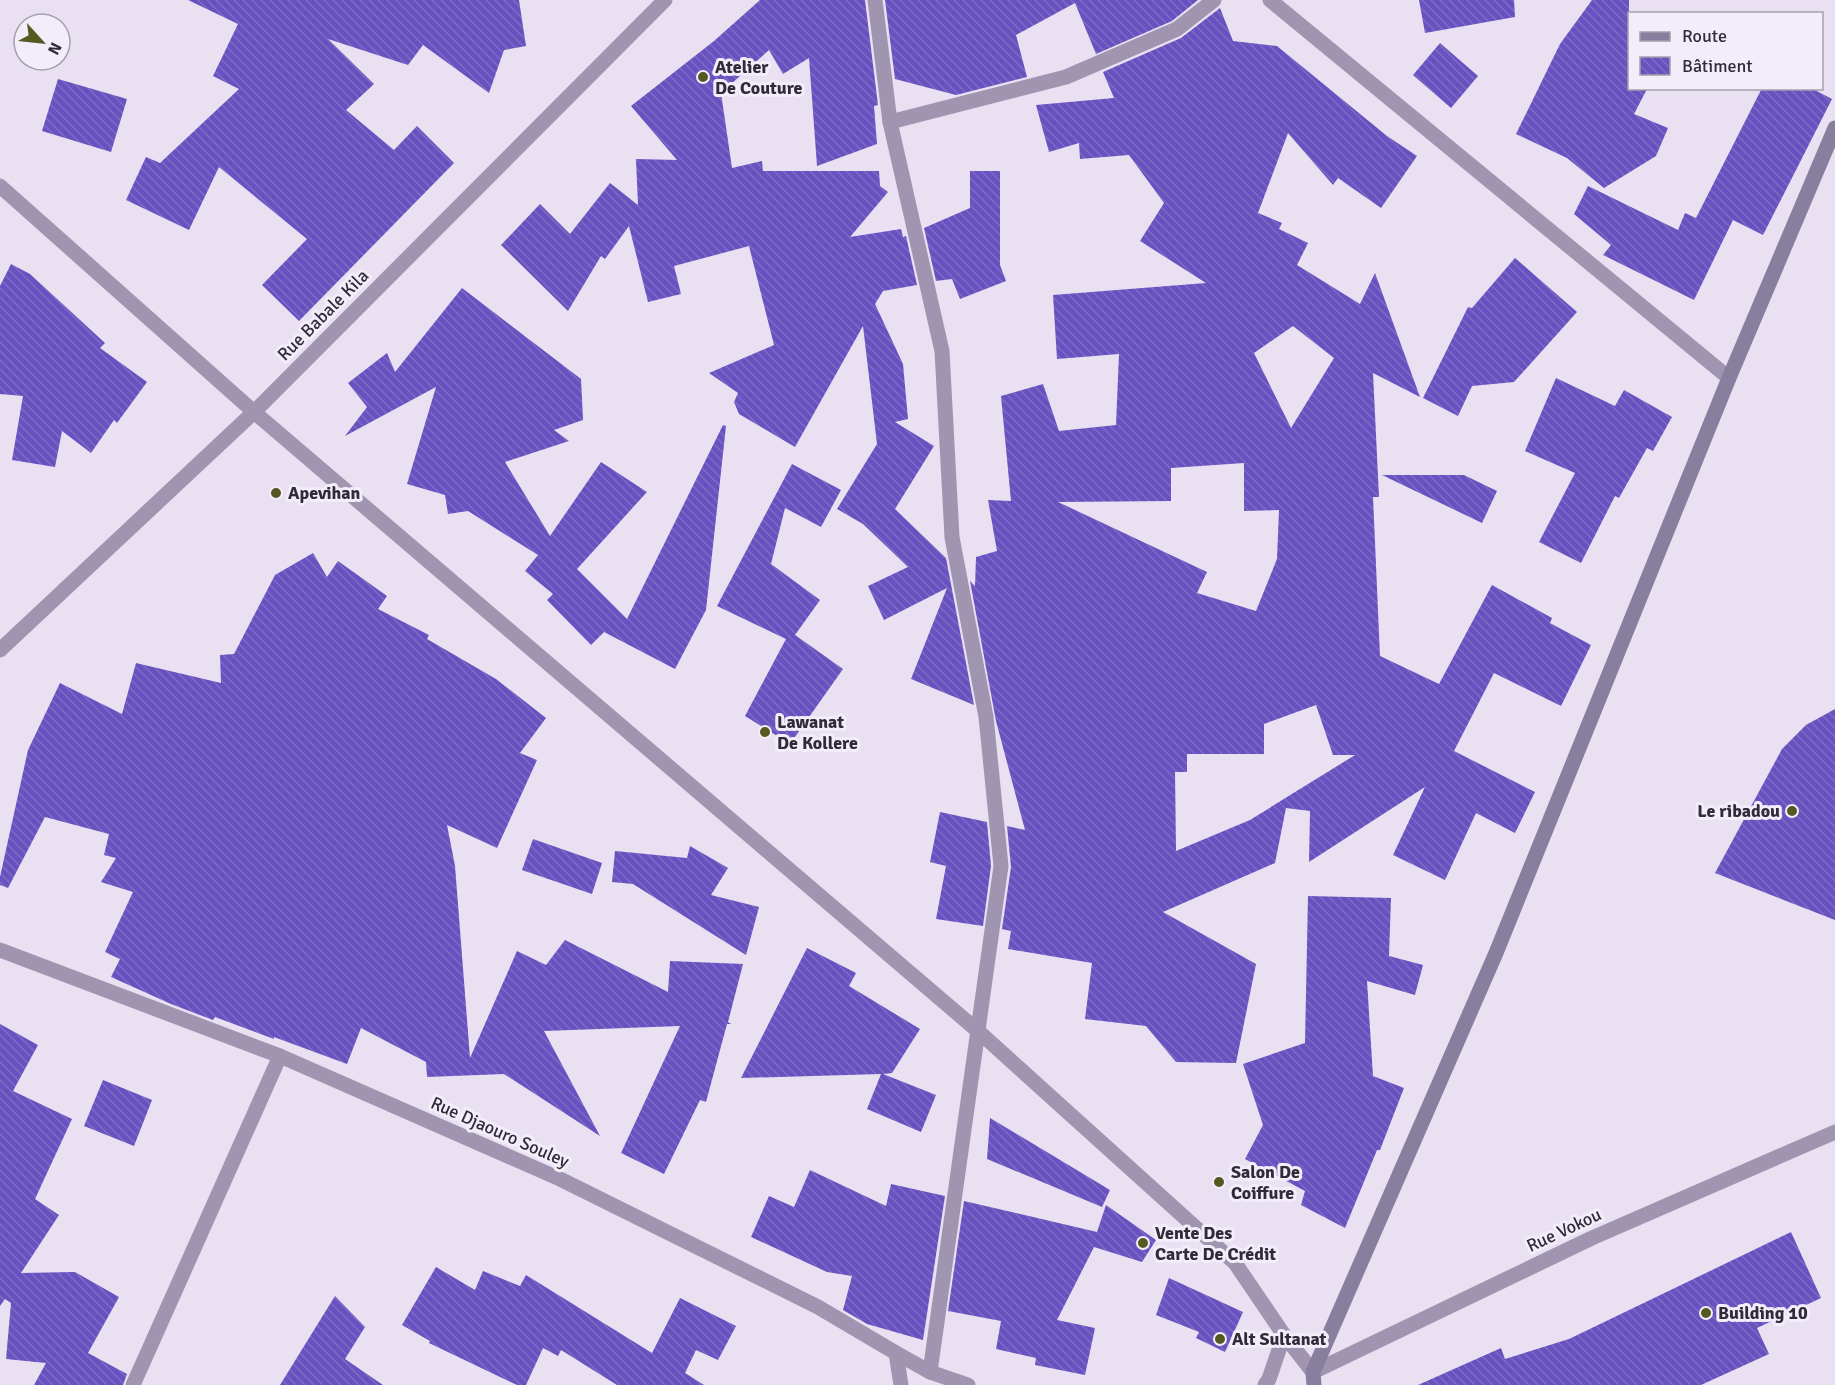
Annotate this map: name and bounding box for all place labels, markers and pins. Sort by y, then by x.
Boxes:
place label: Atelier De Couture [715,56,803,99]
marker: Atelier De Couture [696,70,710,84]
place label: Apevihan [288,482,361,504]
marker: Apevihan [269,486,283,500]
place label: Lawanat De Kollere [777,711,858,754]
marker: Lawanat De Kollere [758,725,772,739]
place label: Le ribadou [1697,800,1780,822]
marker: Le ribadou [1785,804,1799,818]
place label: Salon De Coiffure [1231,1161,1300,1204]
marker: Salon De Coiffure [1212,1175,1226,1189]
place label: Vente Des Carte De Crédit [1155,1222,1276,1265]
marker: Vente Des Carte De Crédit [1136,1236,1150,1250]
place label: Building 10 [1718,1302,1808,1324]
marker: Building 10 [1699,1306,1713,1320]
place label: Alt Sultanat [1232,1328,1327,1350]
marker: Alt Sultanat [1213,1332,1227,1346]

